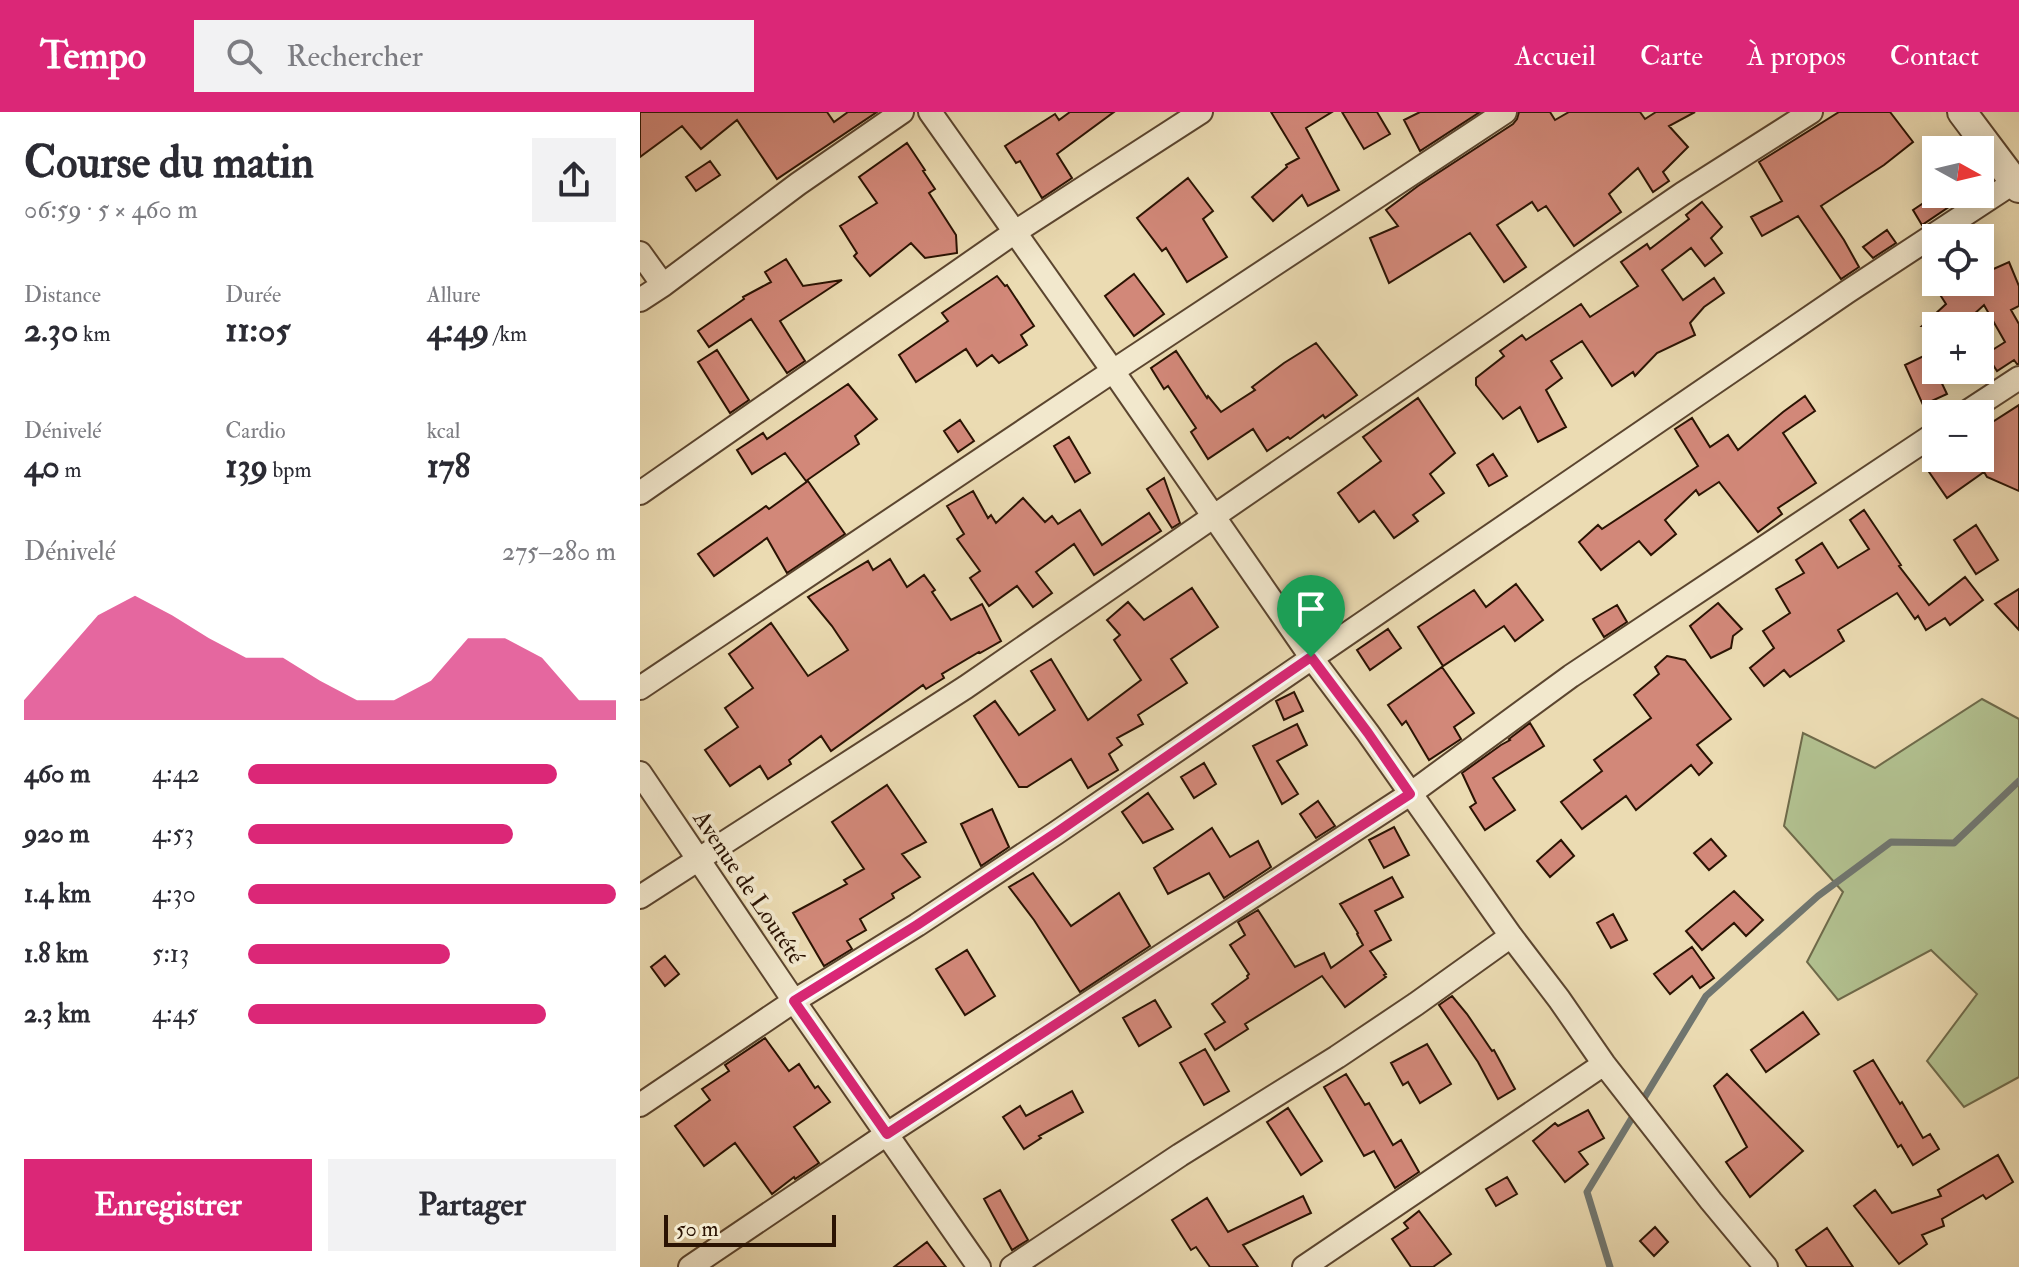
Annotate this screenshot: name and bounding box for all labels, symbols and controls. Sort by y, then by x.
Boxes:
search box [194,20,754,92]
text: Tempo [40,32,146,80]
icon: search [222,34,266,78]
text: Rechercher [286,38,423,75]
text: Accueil [1515,39,1596,74]
text: Carte [1640,39,1703,74]
text: À propos [1747,39,1846,74]
text: Contact [1890,39,1979,74]
text: Course du matin [24,136,314,191]
north arrow [1922,136,1994,208]
map controls [1922,136,1994,472]
button: share [532,138,616,222]
text: 06:59 · 5 × 460 m [24,194,198,226]
button: locate [1922,224,1994,296]
text: Distance [24,281,101,309]
text: Durée [225,281,281,309]
text: Allure [427,281,481,309]
text: 2.30 [24,309,78,352]
text: 11:05 [225,309,290,352]
text: 4:49 [427,309,489,352]
button: + [1922,312,1994,384]
text: km [78,320,111,348]
text: /km [489,320,527,348]
button: − [1922,400,1994,472]
text: Dénivelé [24,417,101,445]
text: Cardio [225,417,286,445]
text: kcal [427,417,460,445]
text: 40 [24,445,60,488]
text: 139 [225,445,268,488]
text: 178 [427,445,470,488]
text: m [60,456,81,484]
text: bpm [268,456,312,484]
text: Dénivelé [24,536,116,568]
text: 275–280 m [502,536,616,568]
pin [1277,575,1345,657]
icon: arrive [1289,587,1333,631]
text: 460 m [24,758,90,790]
text: 4:42 [152,758,200,790]
street label: Avenue de Loutété [685,804,812,971]
text: 920 m [24,818,89,850]
text: 4:53 [152,818,194,850]
text: 1.4 km [24,878,91,910]
text: 4:30 [152,878,196,910]
text: 1.8 km [24,938,89,970]
text: 5:13 [152,938,189,970]
text: 2.3 km [24,998,90,1030]
text: 4:45 [152,998,198,1030]
button: Enregistrer [24,1159,312,1251]
button: Partager [328,1159,616,1251]
scale bar [664,1211,836,1247]
text: 50 m [676,1215,718,1243]

